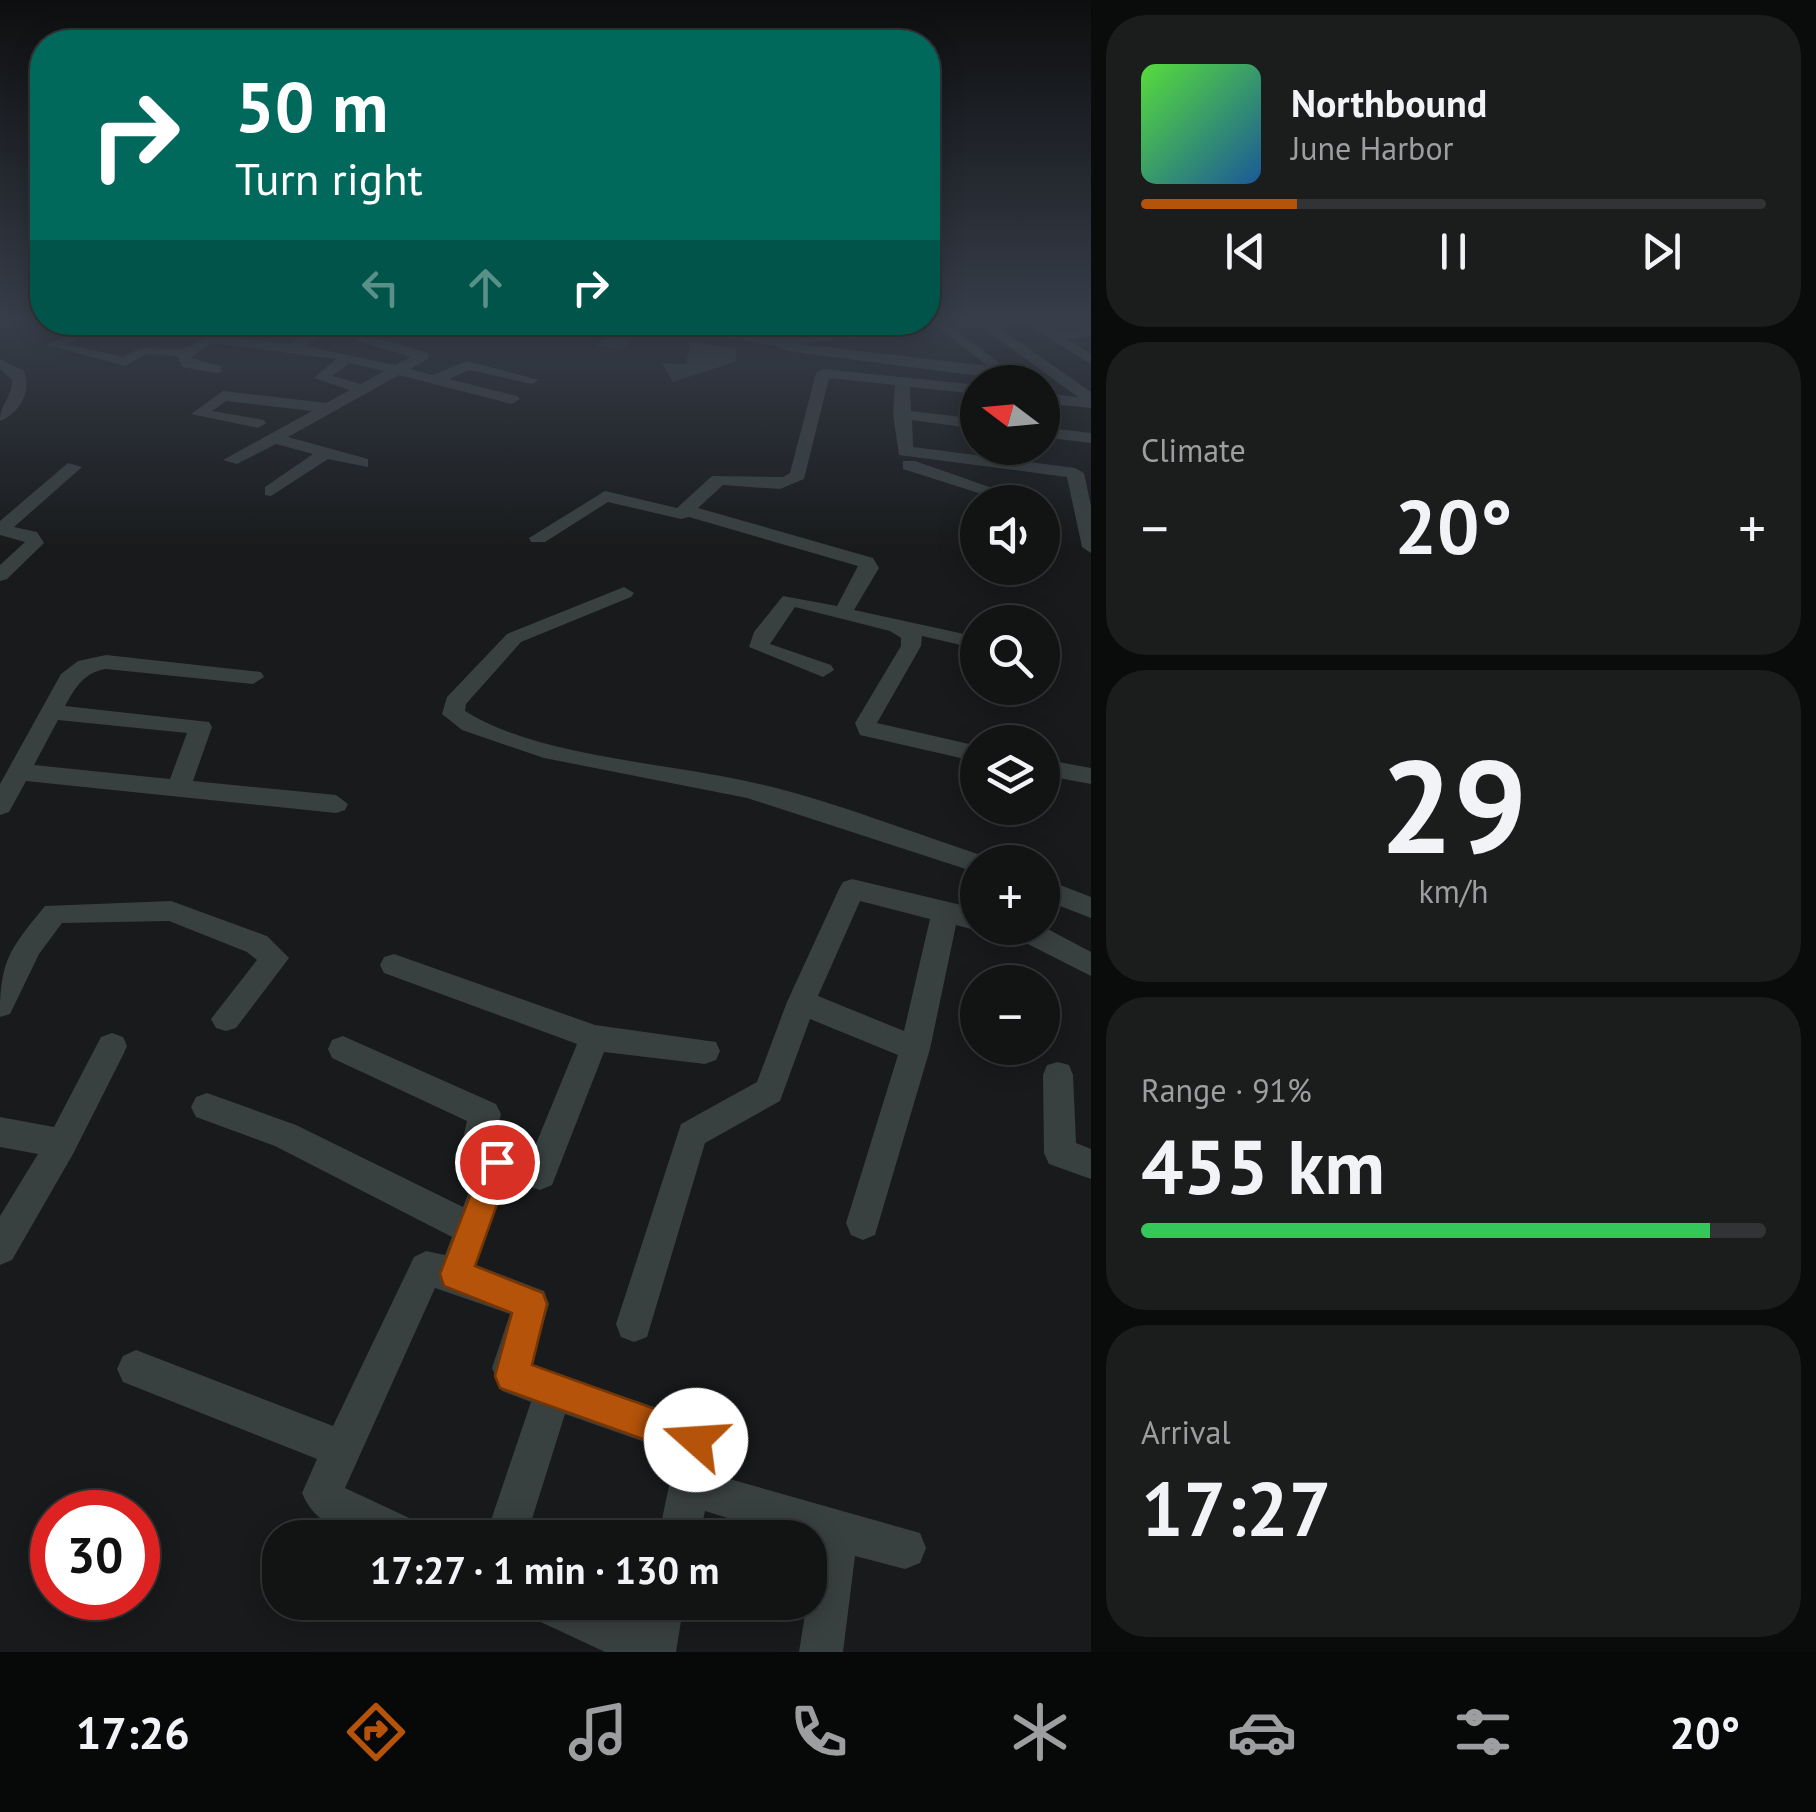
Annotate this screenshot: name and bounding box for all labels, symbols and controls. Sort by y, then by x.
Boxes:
text: 50 m [235,61,388,151]
icon: right [70,70,200,200]
text: Northbound [1291,78,1487,127]
text: June Harbor [1291,127,1453,169]
text: Turn right [235,149,423,207]
icon: previous [1218,224,1273,279]
icon: pause [1426,224,1481,279]
icon: next [1634,224,1689,279]
icon: left [353,260,408,315]
icon: ahead [458,260,513,315]
icon: right [563,260,618,315]
north arrow [960,365,1060,465]
map controls [960,365,1060,1065]
text: Climate [1141,429,1246,471]
text: 20° [1395,478,1512,575]
button: sound [960,485,1060,585]
text: − [1141,492,1169,563]
text: + [1738,492,1766,563]
button: search [960,605,1060,705]
text: 29 [1380,721,1527,889]
button: layers [960,725,1060,825]
button: + [960,845,1060,945]
text: km/h [1418,870,1489,912]
button: − [960,965,1060,1065]
text: Range · 91% [1141,1069,1312,1111]
text: 455 km [1141,1118,1385,1215]
pin [455,1120,540,1205]
icon: arrive [470,1135,525,1190]
position arrow [644,1388,748,1492]
text: Arrival [1141,1411,1231,1453]
text: 17:27 [1141,1460,1331,1557]
speed limit sign: 30 [30,1490,160,1620]
text: 17:27 · 1 min · 130 m [370,1545,719,1594]
icon: directions [341,1697,411,1767]
icon: music [563,1697,633,1767]
icon: phone [784,1697,854,1767]
icon: climate [1005,1697,1075,1767]
icon: car [1227,1697,1297,1767]
icon: filters [1448,1697,1518,1767]
text: 17:26 [76,1703,190,1761]
text: 20° [1670,1703,1740,1761]

